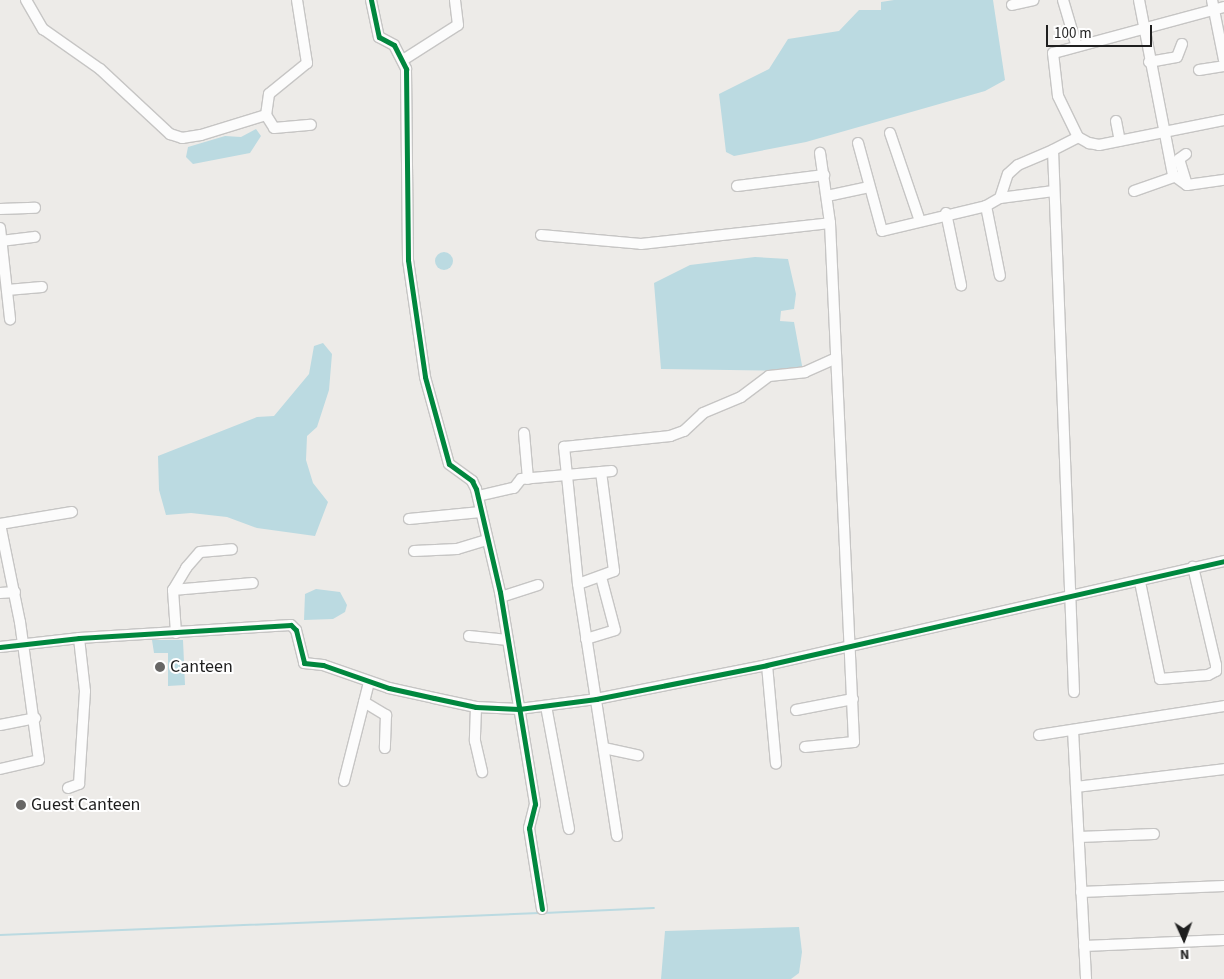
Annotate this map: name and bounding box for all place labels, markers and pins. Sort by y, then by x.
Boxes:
place label: Canteen [170,656,233,678]
marker: Canteen [154,661,166,673]
place label: Guest Canteen [31,794,140,816]
marker: Guest Canteen [15,799,27,811]

